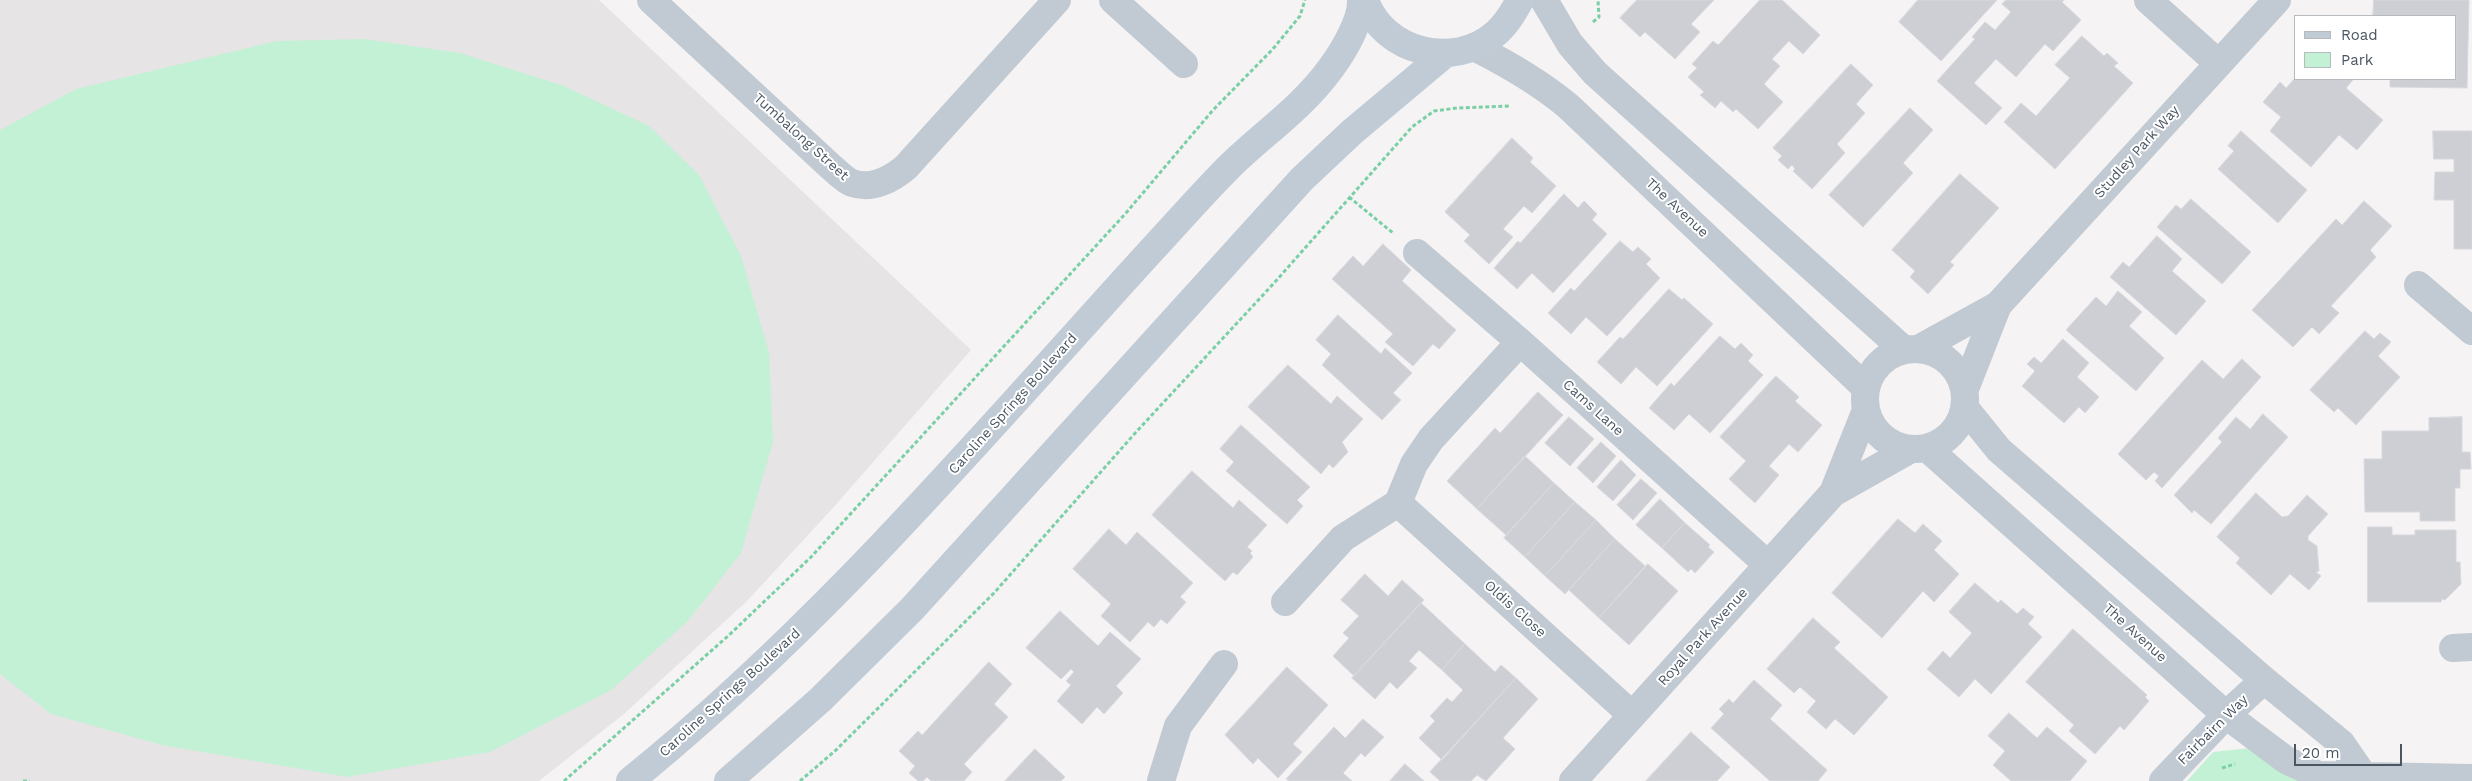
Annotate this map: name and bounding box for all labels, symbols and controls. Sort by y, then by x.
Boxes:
legend [2294,15,2457,80]
text: Road [2341,26,2378,44]
text: Park [2341,51,2373,69]
street label: Tumbalong Street [750,90,852,184]
street label: Studley Park Way [2091,102,2183,202]
street label: The Avenue [1642,175,1712,241]
street label: Caroline Springs Boulevard [945,330,1081,478]
street label: Cams Lane [1559,376,1627,440]
street label: Oldis Close [1481,577,1549,641]
street label: Royal Park Avenue [1655,585,1751,689]
street label: The Avenue [2100,600,2170,666]
street label: Caroline Springs Boulevard [656,625,804,761]
street label: Fairbairn Way [2174,691,2252,769]
scale bar [2297,734,2404,766]
text: 20 m [2302,744,2340,762]

